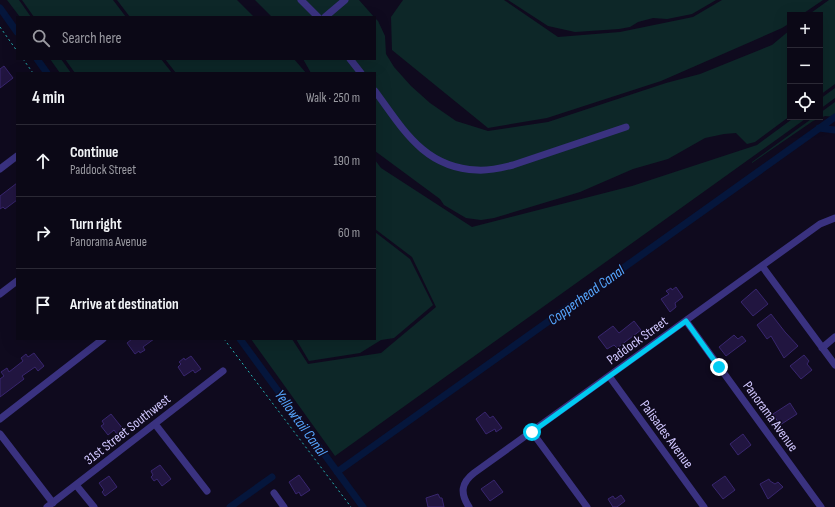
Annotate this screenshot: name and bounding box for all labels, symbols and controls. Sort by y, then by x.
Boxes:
map controls [787,12,823,120]
button: + [787,12,823,48]
search box [16,16,376,60]
icon: search [30,27,52,49]
text: Search here [62,29,122,48]
button: − [787,48,823,84]
button: locate [787,84,823,120]
text: 4 min [32,88,65,108]
text: Walk · 250 m [306,90,360,106]
text: Continue [70,143,119,162]
icon: ahead [32,150,54,172]
text: 190 m [333,153,360,169]
text: Paddock Street [70,162,136,178]
text: Turn right [70,215,122,234]
icon: right [32,222,54,244]
text: 60 m [338,225,360,241]
text: Panorama Avenue [70,234,147,250]
water label: Copperhead Canal [544,260,629,330]
icon: arrive [32,294,54,316]
text: Arrive at destination [70,295,179,314]
street label: Paddock Street [603,313,671,368]
route end [710,358,728,376]
street label: Panorama Avenue [739,378,802,455]
water label: Yellowtail Canal [270,386,332,461]
street label: 31st Street Southwest [81,390,174,468]
street label: Palisades Avenue [636,397,697,472]
route start [523,423,541,441]

